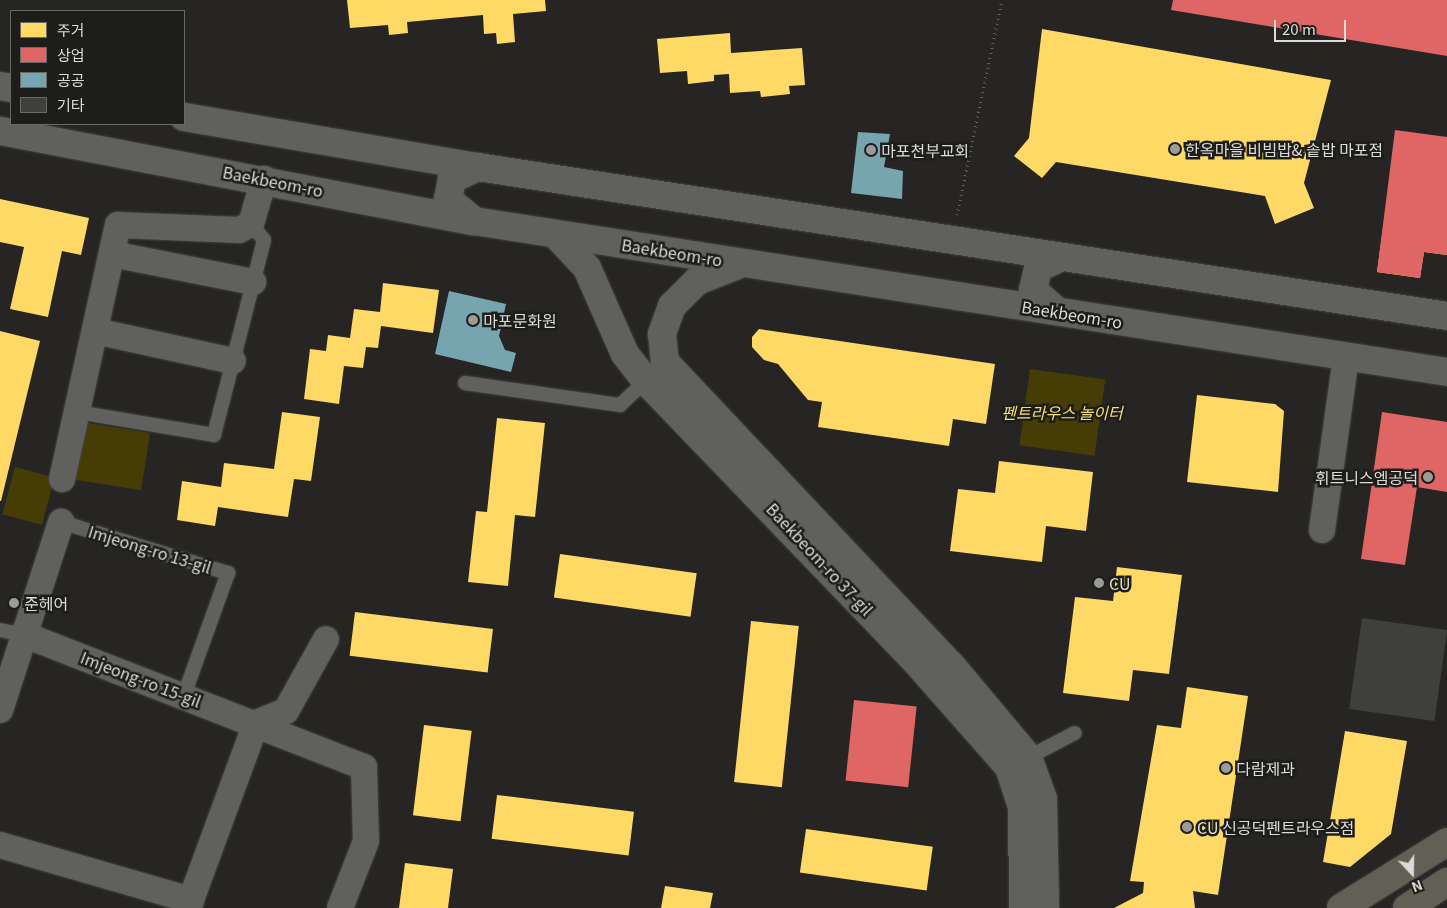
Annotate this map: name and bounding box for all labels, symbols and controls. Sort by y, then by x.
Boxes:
legend [10,10,185,125]
scale bar [1277,10,1350,42]
text: 20 m [1282,18,1316,39]
text: 주거 [57,19,85,40]
text: 상업 [57,44,85,65]
text: 공공 [57,69,85,90]
text: 기타 [57,94,85,115]
place label: 한옥마을 비빔밥& 솥밥 마포점 [1185,139,1383,159]
place label: 마포천부교회 [881,140,969,160]
marker: 한옥마을 비빔밥& 솥밥 마포점 [1169,143,1181,155]
marker: 마포천부교회 [865,144,877,156]
street label: Baekbeom-ro [221,162,325,200]
street label: Baekbeom-ro [620,235,724,269]
street label: Baekbeom-ro [1020,297,1124,331]
place label: 마포문화원 [483,310,557,330]
marker: 마포문화원 [467,314,479,326]
park label: 펜트라우스 놀이터 [1001,402,1123,422]
place label: 휘트니스엠공덕 [1315,467,1418,487]
marker: 휘트니스엠공덕 [1422,471,1434,483]
street label: Baekbeom-ro 37-gil [763,499,877,619]
street label: Imjeong-ro 13-gil [86,521,214,577]
place label: CU [1109,573,1130,593]
marker: CU [1093,577,1105,589]
place label: 준헤어 [24,593,68,613]
marker: 준헤어 [8,597,20,609]
street label: Imjeong-ro 15-gil [78,647,204,711]
place label: 다람제과 [1236,758,1295,778]
marker: 다람제과 [1220,762,1232,774]
place label: CU 신공덕펜트라우스점 [1197,817,1355,837]
marker: CU 신공덕펜트라우스점 [1181,821,1193,833]
north arrow [1387,848,1437,898]
text: N [1409,876,1426,898]

